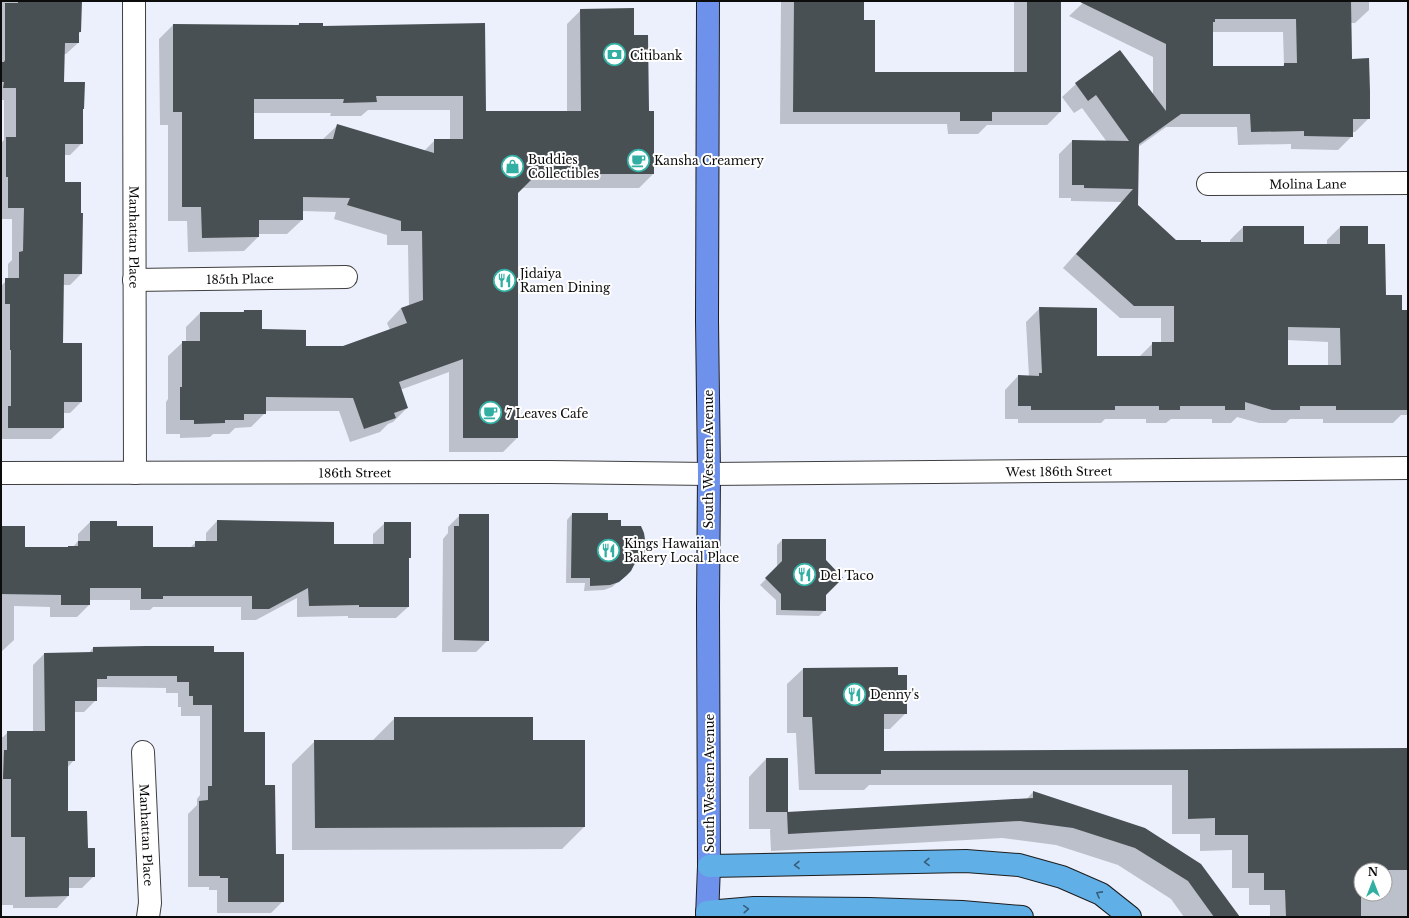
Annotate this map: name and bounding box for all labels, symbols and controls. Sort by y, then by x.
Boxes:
bank icon: Citibank [602,42,628,68]
place label: Citibank [630,48,683,63]
cafe icon: Kansha Creamery [625,147,651,173]
place label: Buddies Collectibles [528,152,599,181]
shop icon: Buddies Collectibles [499,153,525,179]
place label: Kansha Creamery [654,153,764,168]
street label: Molina Lane [1269,176,1347,191]
street label: Manhattan Place [127,186,142,288]
place label: Jidaiya Ramen Dining [518,266,611,295]
restaurant icon: Jidaiya Ramen Dining [491,267,517,293]
street label: 185th Place [206,271,274,286]
street label: South Western Avenue [701,389,716,528]
cafe icon: 7 Leaves Cafe [478,400,504,426]
place label: 7 Leaves Cafe [506,406,588,421]
street label: West 186th Street [1005,463,1113,479]
street label: 186th Street [319,465,392,480]
place label: Kings Hawaiian Bakery Local Place [624,536,739,565]
restaurant icon: Kings Hawaiian Bakery Local Place [595,537,621,563]
restaurant icon: Del Taco [791,562,817,588]
place label: Del Taco [820,568,874,583]
restaurant icon: Denny's [842,681,868,707]
place label: Denny's [870,687,919,702]
street label: South Western Avenue [702,713,717,852]
street label: Manhattan Place [137,783,157,887]
one-way arrow [924,858,930,866]
one-way arrow [794,861,800,869]
north arrow [1353,862,1393,902]
text: N [1368,865,1379,879]
one-way arrow [1096,891,1103,899]
one-way arrow [743,905,749,914]

